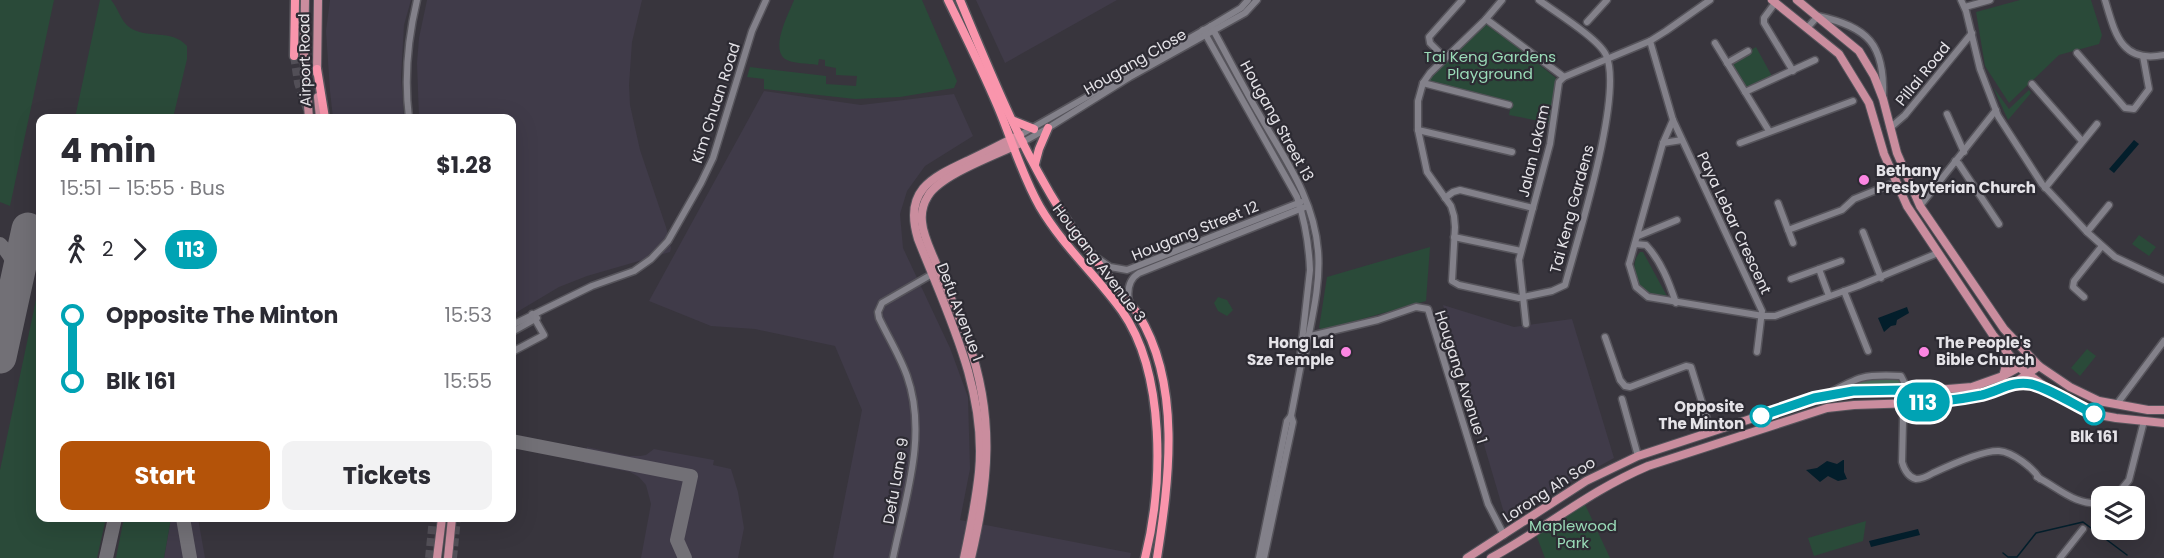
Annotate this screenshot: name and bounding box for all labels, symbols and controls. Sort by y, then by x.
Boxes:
street label: Airport Road [293,13,316,107]
street label: Hougang Close [1079,24,1190,100]
street label: Pillai Road [1890,37,1955,110]
street label: Kim Chuan Road [686,40,745,166]
park label: Tai Keng Gardens Playground [1424,46,1556,84]
street label: Hougang Street 13 [1235,57,1319,185]
street label: Jalan Lokam [1513,102,1554,199]
text: 4 min [60,127,156,174]
street label: Tai Keng Gardens [1544,142,1599,275]
street label: Paya Lebar Crescent [1692,148,1777,297]
text: $1.28 [436,150,492,181]
place label: Bethany Presbyterian Church [1876,160,2036,198]
marker: Bethany Presbyterian Church [1857,173,1871,187]
text: 15:51 – 15:55 · Bus [60,174,225,202]
street label: Hougang Street 12 [1128,196,1261,266]
street label: Hougang Avenue 3 [1048,199,1151,326]
icon: walk [60,233,93,266]
icon: forward [123,233,156,266]
text: 2 [102,235,114,263]
text: 113 [177,235,205,264]
street label: Defu Avenue 1 [932,260,989,364]
text: Opposite The Minton [106,300,338,331]
text: 15:53 [444,301,492,329]
street label: Hougang Avenue 1 [1430,308,1493,446]
place label: Hong Lai Sze Temple [1247,332,1334,370]
place label: The People's Bible Church [1936,332,2035,370]
marker: Hong Lai Sze Temple [1339,345,1353,359]
marker: The People's Bible Church [1917,345,1931,359]
text: Blk 161 [106,366,176,397]
text: 15:55 [444,367,492,395]
line badge: 113 [1888,382,1958,422]
text: 113 [1909,388,1937,417]
place label: Opposite The Minton [1659,396,1744,434]
marker: Blk 161 [2083,403,2105,425]
marker: Opposite The Minton [1750,405,1772,427]
place label: Blk 161 [2070,426,2118,447]
street label: Defu Lane 9 [878,436,913,526]
button: Start [60,441,270,510]
button: Tickets [282,441,492,510]
street label: Lorong Ah Soo [1498,452,1599,527]
map controls [2091,486,2145,540]
button: layers [2091,486,2145,540]
park label: Maplewood Park [1529,515,1617,553]

